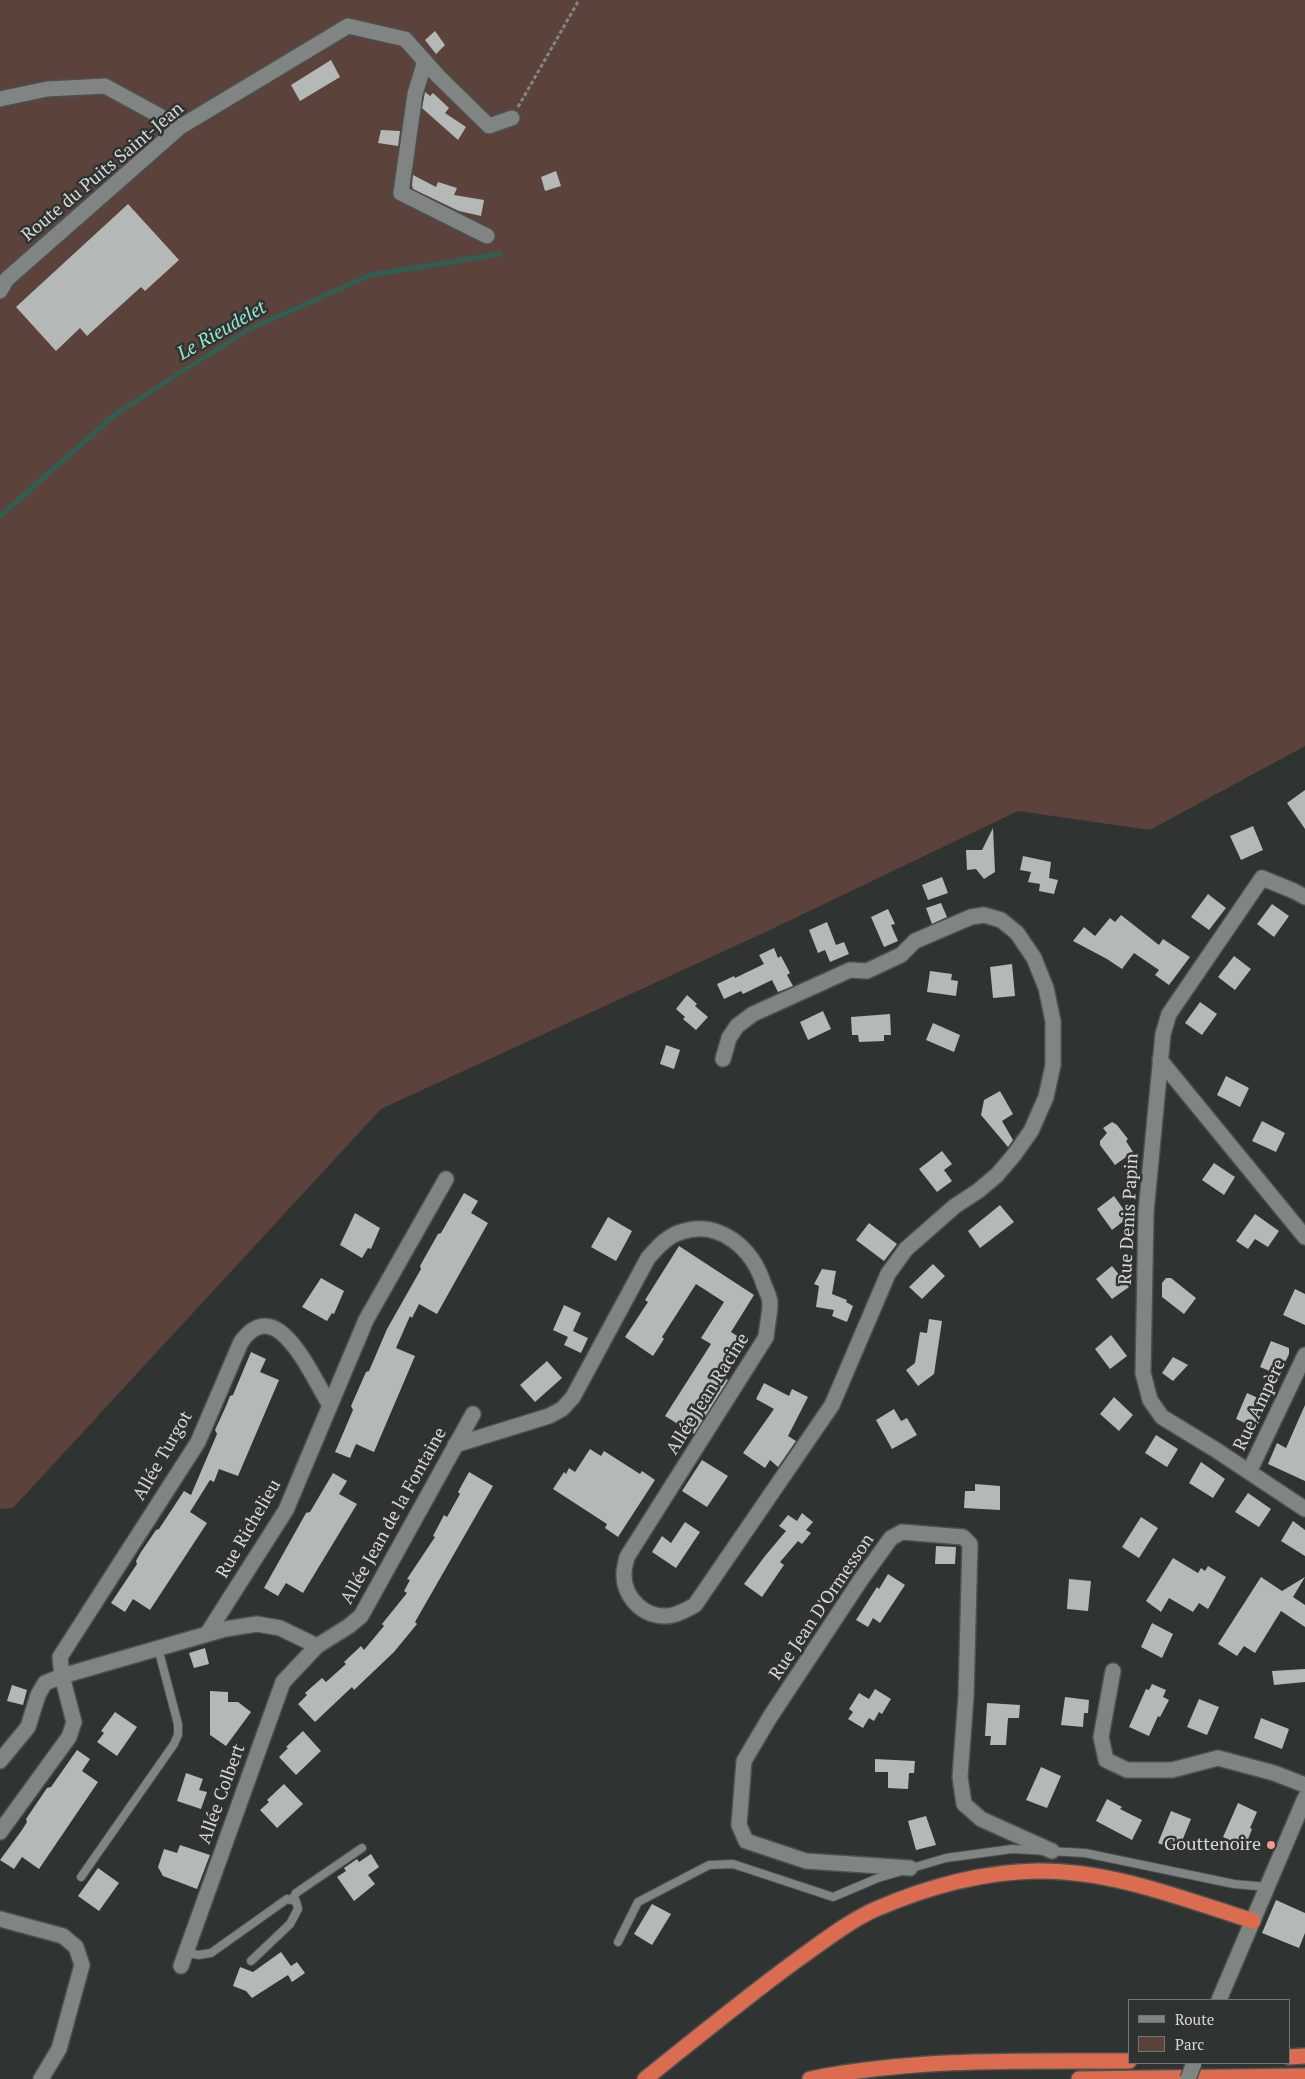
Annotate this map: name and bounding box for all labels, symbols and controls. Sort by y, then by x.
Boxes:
street label: Route du Puits Saint-Jean [18,98,188,246]
water label: Le Rieudelet [174,296,270,366]
street label: Rue Denis Papin [1115,1153,1143,1285]
street label: Allée Jean Racine [662,1329,754,1459]
street label: Rue Ampère [1229,1356,1291,1454]
street label: Allée Turgot [129,1408,197,1504]
street label: Allée Jean de la Fontaine [336,1424,452,1608]
street label: Rue Richelieu [212,1476,286,1582]
street label: Rue Jean D'Ormesson [765,1530,879,1684]
street label: Allée Colbert [194,1741,250,1847]
place label: Gouttenoire [1164,1834,1261,1856]
marker: Gouttenoire [1265,1839,1277,1851]
legend [1128,1999,1290,2064]
text: Route [1175,2009,1214,2029]
text: Parc [1175,2034,1204,2054]

